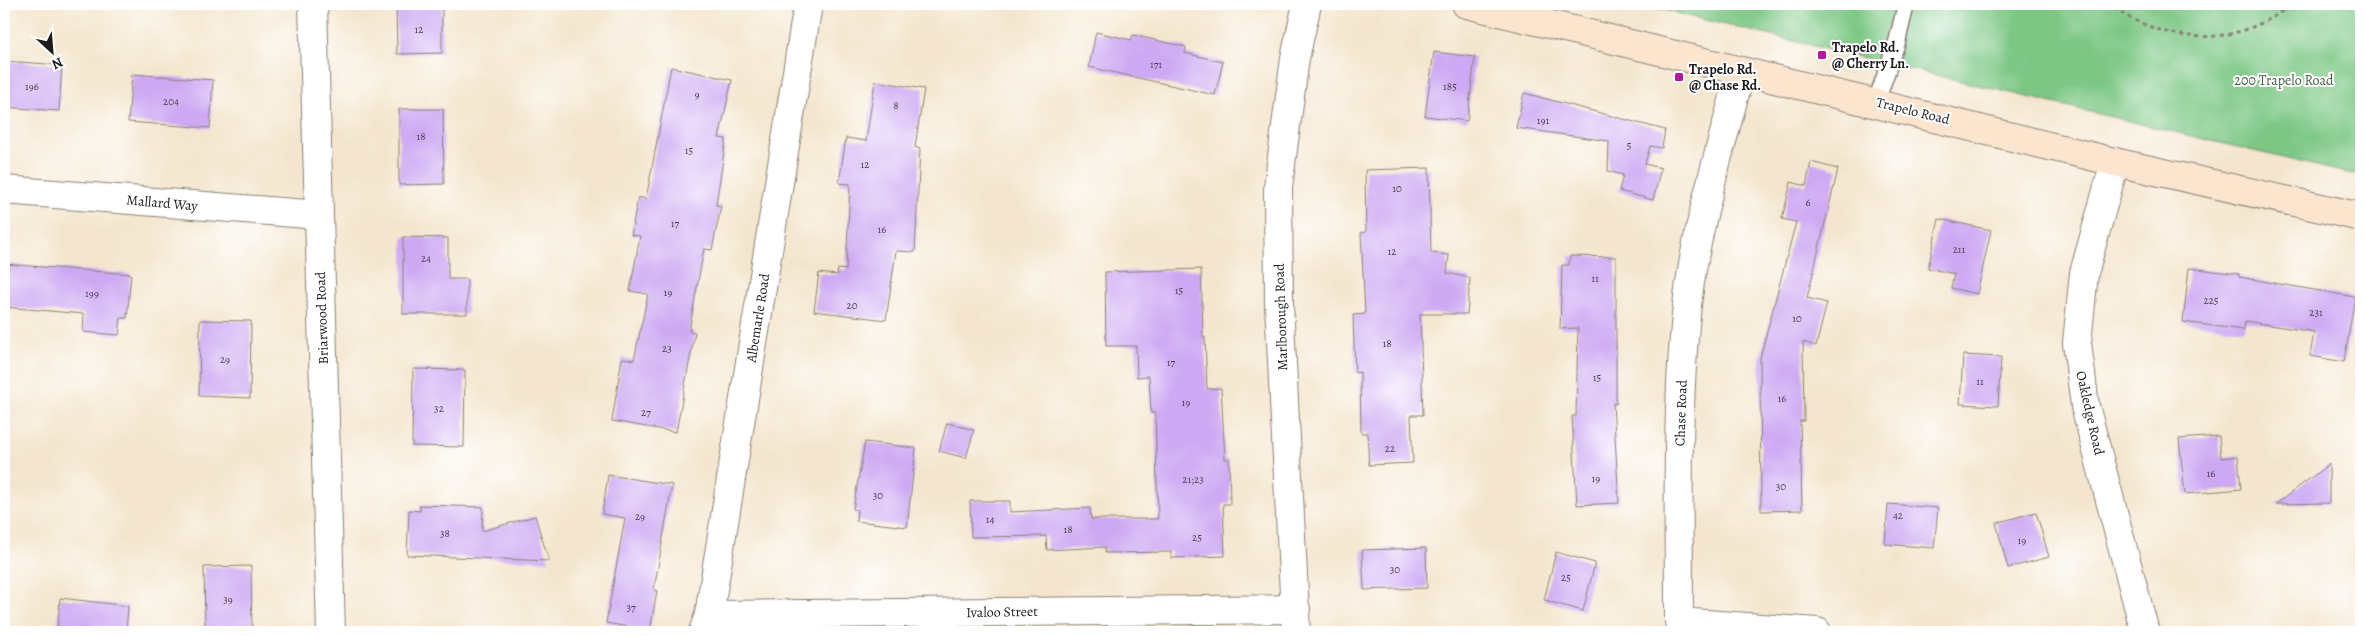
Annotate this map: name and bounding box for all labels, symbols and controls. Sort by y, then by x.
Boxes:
house number: 12 [415,22,424,37]
north arrow [28,28,78,78]
place label: Trapelo Rd. @ Cherry Ln. [1832,38,1909,73]
marker: Trapelo Rd. @ Cherry Ln. [1816,49,1828,61]
text: N [49,52,66,74]
house number: 171 [1150,57,1162,72]
place label: Trapelo Rd. @ Chase Rd. [1689,60,1761,95]
marker: Trapelo Rd. @ Chase Rd. [1673,71,1685,83]
park label: 200 Trapelo Road [2234,71,2334,90]
house number: 196 [25,79,39,94]
house number: 185 [1443,79,1457,94]
house number: 9 [694,87,700,102]
street label: Trapelo Road [1874,93,1952,129]
house number: 204 [163,94,179,109]
house number: 8 [893,98,899,113]
house number: 191 [1537,113,1550,128]
house number: 18 [416,129,426,144]
house number: 5 [1627,138,1632,153]
house number: 15 [685,143,694,158]
house number: 12 [861,157,870,172]
house number: 10 [1392,181,1402,196]
street label: Mallard Way [126,190,199,216]
house number: 6 [1805,195,1811,210]
house number: 17 [671,216,680,231]
house number: 16 [878,222,886,237]
house number: 211 [1953,242,1966,257]
house number: 12 [1388,244,1397,259]
house number: 24 [421,251,431,266]
street label: Marlborough Road [1270,263,1292,371]
street label: Briarwood Road [311,271,333,365]
house number: 11 [1591,271,1599,286]
street label: Albemarle Road [741,272,774,365]
house number: 15 [1175,283,1184,298]
house number: 19 [664,285,672,300]
house number: 199 [85,286,99,301]
house number: 225 [2203,293,2219,308]
house number: 20 [846,298,858,313]
house number: 231 [2309,305,2323,320]
house number: 10 [1792,311,1802,326]
house number: 18 [1382,336,1392,351]
house number: 23 [662,341,672,356]
house number: 29 [220,352,230,367]
house number: 17 [1167,355,1176,370]
street label: Oakledge Road [2071,369,2109,457]
house number: 15 [1593,370,1602,385]
house number: 11 [1976,374,1984,389]
street label: Chase Road [1670,379,1692,447]
house number: 16 [1778,391,1786,406]
house number: 19 [1182,395,1190,410]
house number: 32 [434,401,444,416]
house number: 27 [641,405,651,420]
house number: 22 [1385,441,1395,456]
house number: 16 [2207,466,2215,481]
house number: 19 [1592,471,1600,486]
house number: 21;23 [1182,472,1204,487]
house number: 30 [1776,479,1786,494]
house number: 30 [873,488,883,503]
house number: 42 [1893,508,1903,523]
house number: 29 [635,509,645,524]
house number: 14 [986,512,994,527]
house number: 18 [1063,522,1073,537]
house number: 38 [440,526,450,541]
house number: 25 [1192,530,1202,545]
house number: 19 [2018,533,2026,548]
house number: 30 [1390,562,1400,577]
house number: 25 [1561,570,1571,585]
house number: 39 [223,592,233,607]
house number: 37 [626,600,636,615]
street label: Ivaloo Street [966,602,1038,622]

